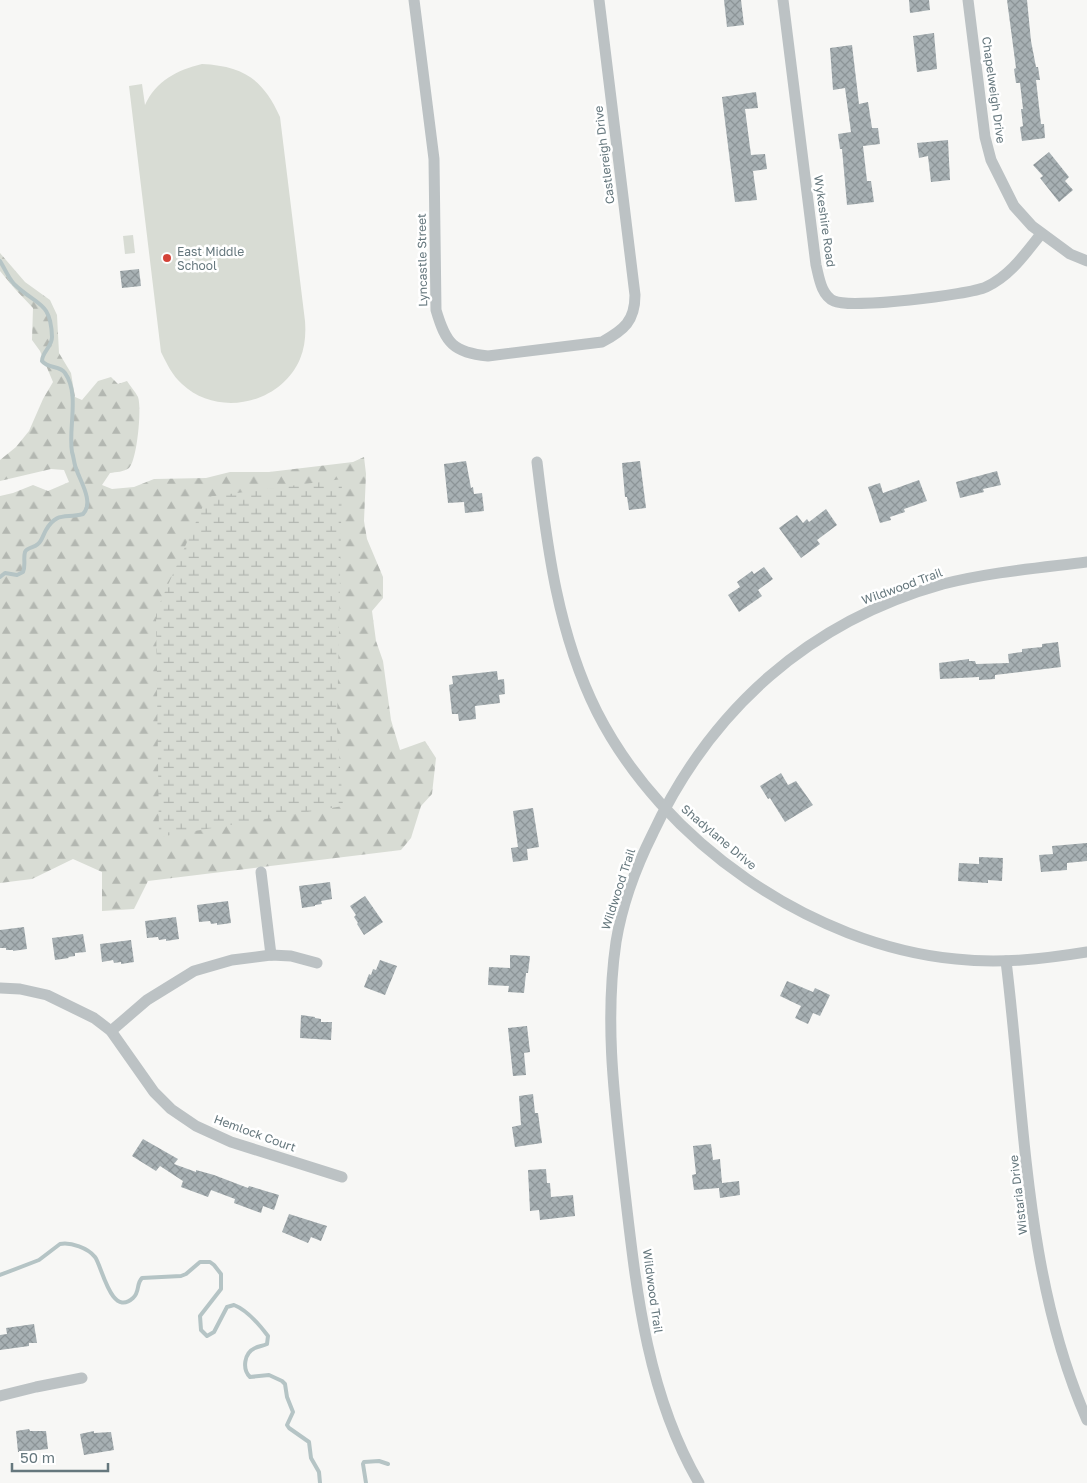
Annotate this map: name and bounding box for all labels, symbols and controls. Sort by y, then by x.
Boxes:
street label: Chapelweigh Drive [979,36,1009,144]
street label: Castlereigh Drive [591,105,617,205]
street label: Wykeshire Road [811,174,839,268]
street label: Lyncastle Street [414,213,430,307]
place label: East Middle School [177,244,244,273]
marker: East Middle School [161,252,173,264]
street label: Wildwood Trail [860,564,945,608]
street label: Shadylane Drive [678,801,760,873]
street label: Wildwood Trail [598,846,638,932]
street label: Hemlock Court [212,1111,298,1155]
street label: Wistaria Drive [1006,1154,1030,1236]
street label: Wildwood Trail [640,1248,666,1334]
scale bar [12,1440,109,1472]
text: 50 m [20,1448,55,1466]

